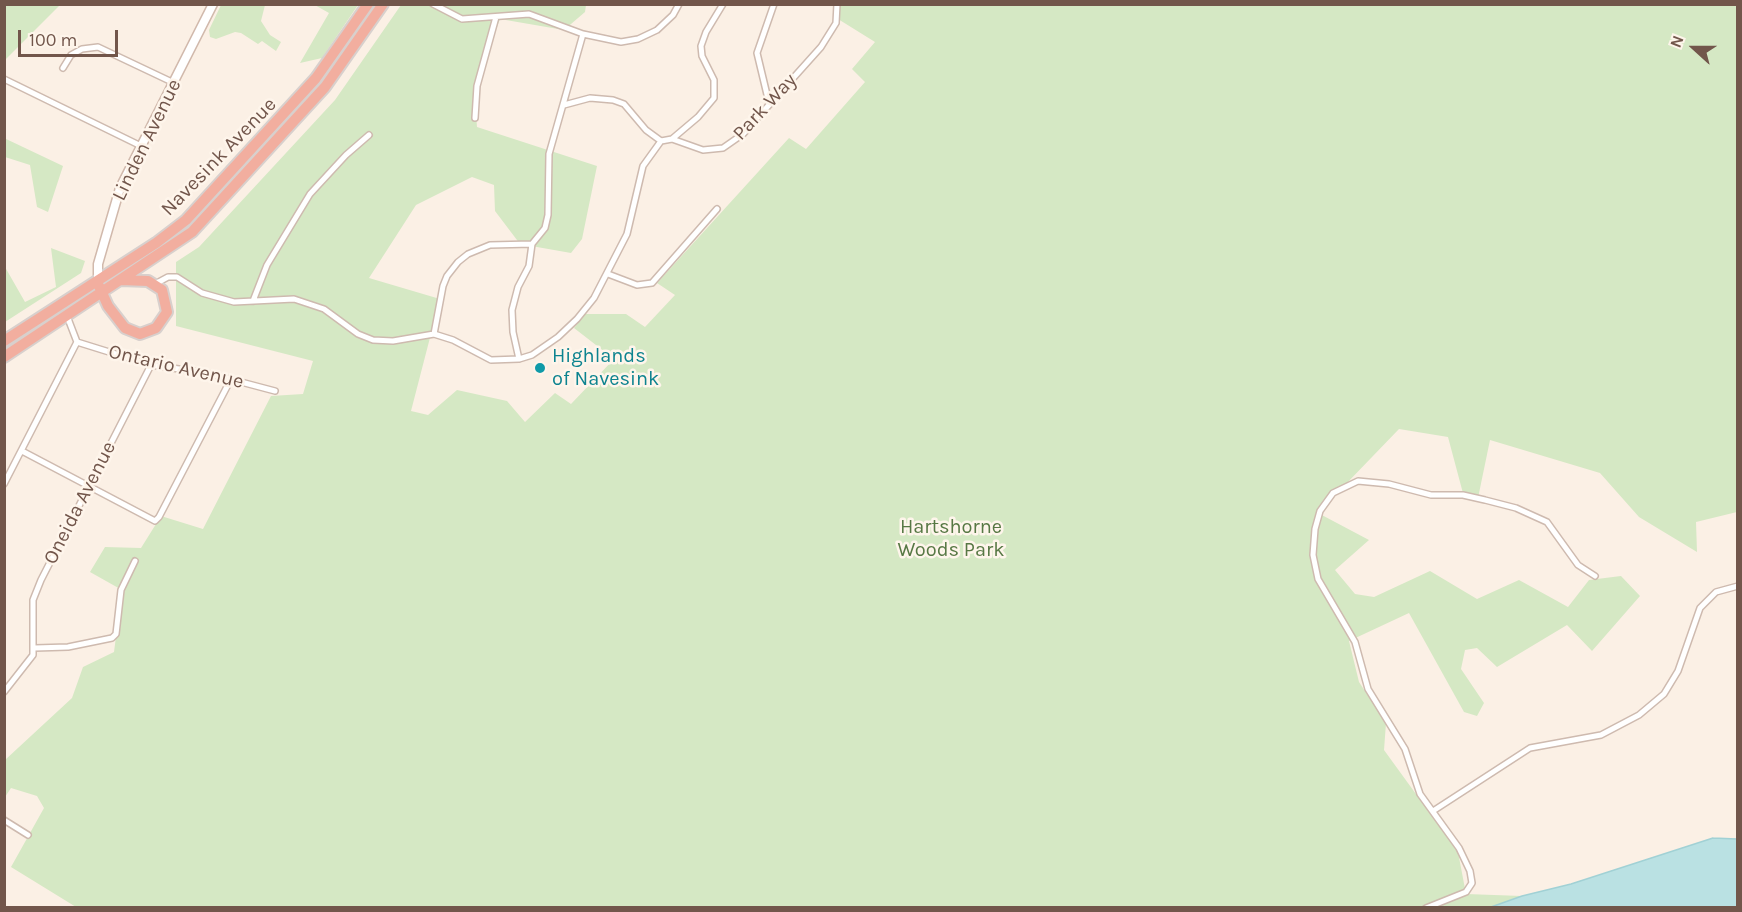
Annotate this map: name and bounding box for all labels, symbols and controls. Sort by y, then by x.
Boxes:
scale bar [21,18,122,56]
north arrow [1664,18,1724,78]
text: 100 m [29,29,77,51]
text: N [1666,33,1688,50]
street label: Park Way [728,69,802,145]
street label: Linden Avenue [107,75,187,205]
street label: Navesink Avenue [156,93,282,221]
street label: Ontario Avenue [106,340,246,394]
place label: Highlands of Navesink [552,344,659,391]
marker: Highlands of Navesink [533,361,547,375]
street label: Oneida Avenue [39,438,121,568]
park label: Hartshorne Woods Park [898,515,1004,562]

